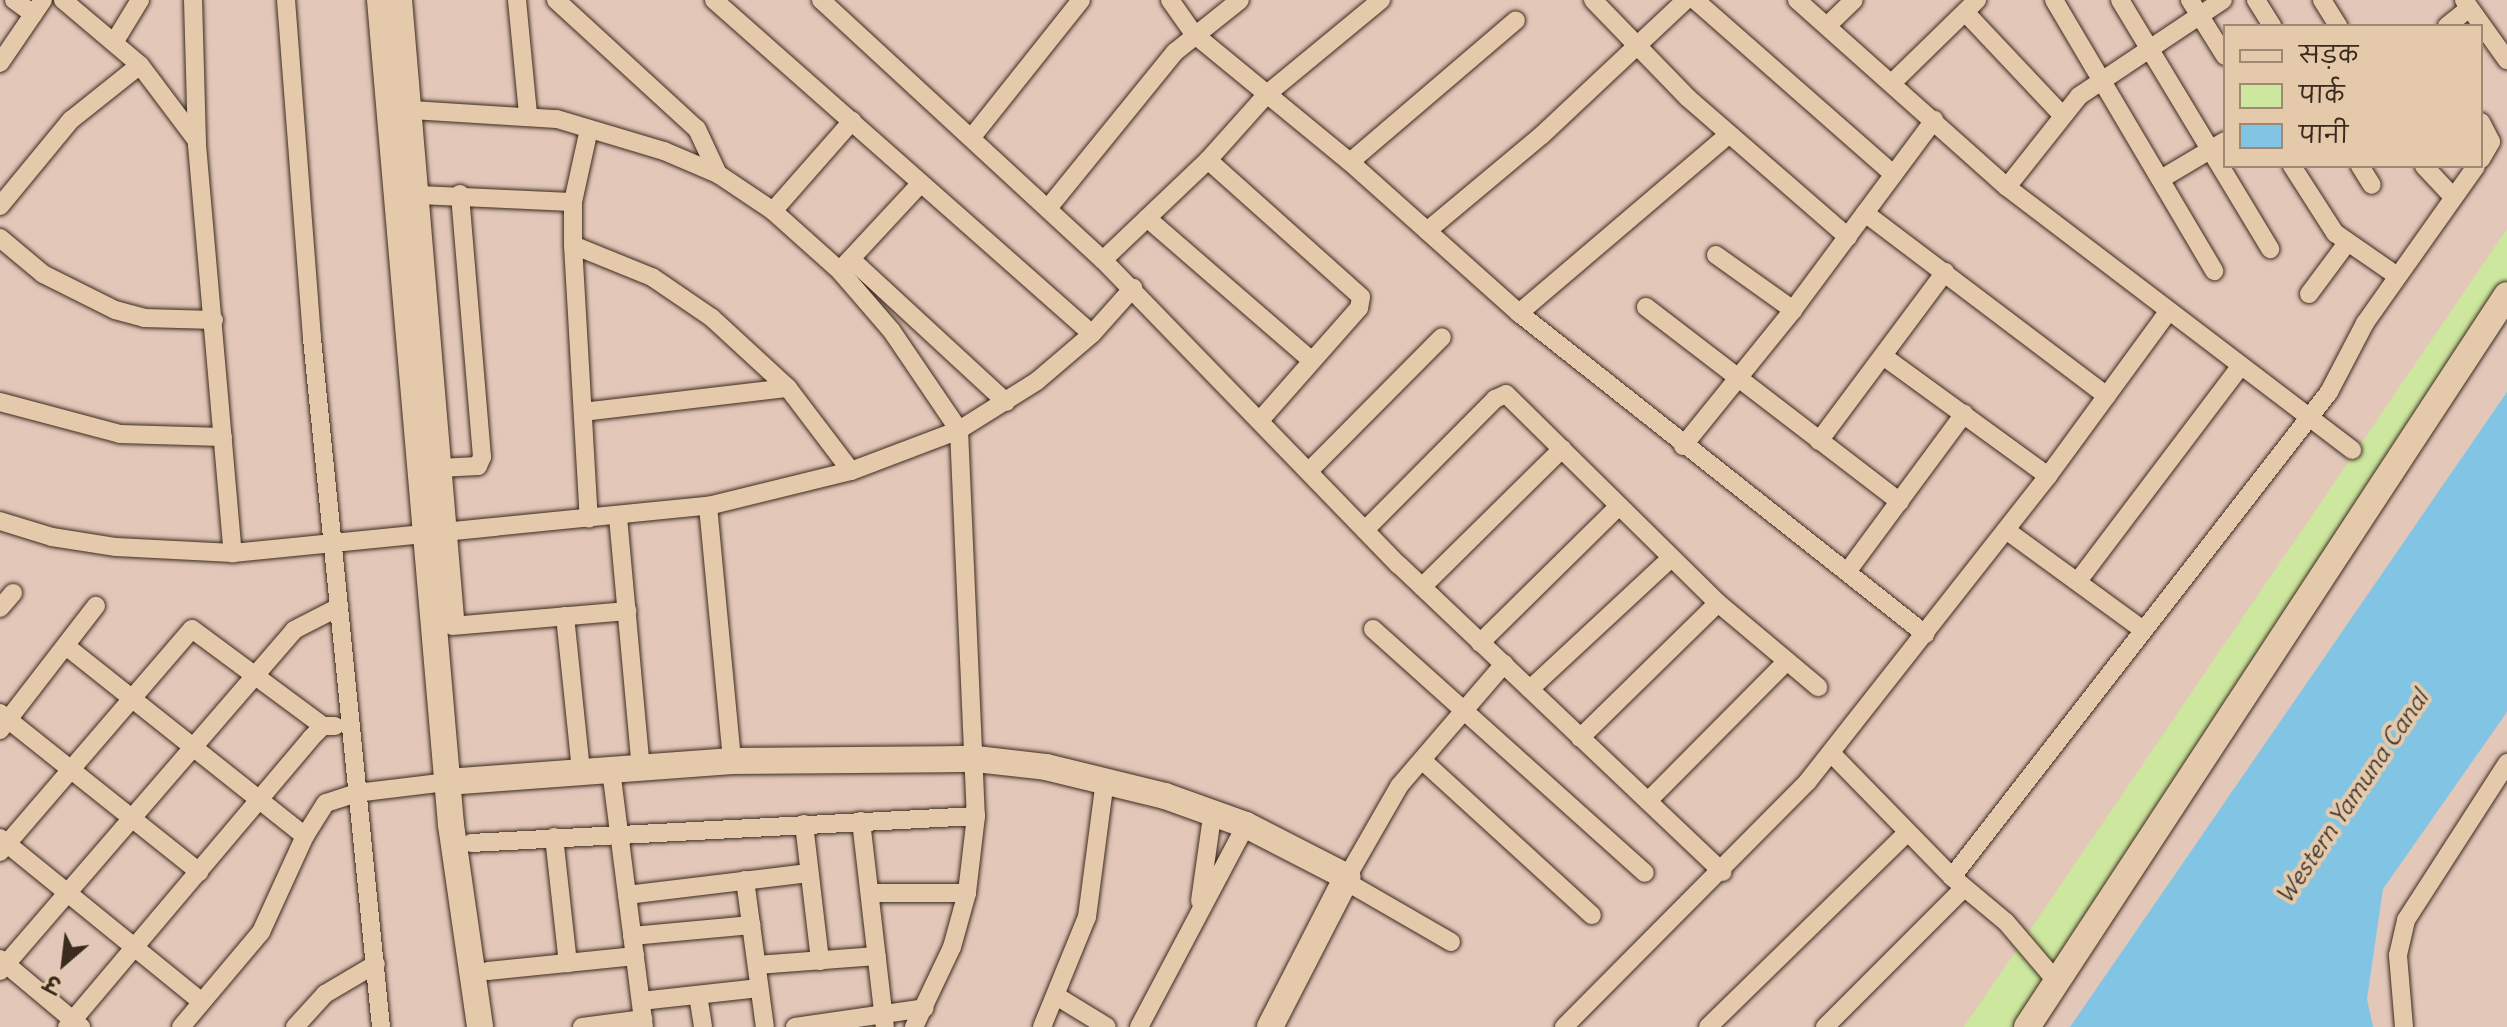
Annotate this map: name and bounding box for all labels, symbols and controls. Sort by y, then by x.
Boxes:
legend [2223,24,2483,168]
text: सड़क [2299,39,2358,69]
text: पार्क [2299,79,2344,109]
text: पानी [2299,119,2348,149]
water label: Western Yamuna Canal [2270,685,2434,909]
north arrow [24,923,104,1003]
text: उ [40,968,66,1000]

